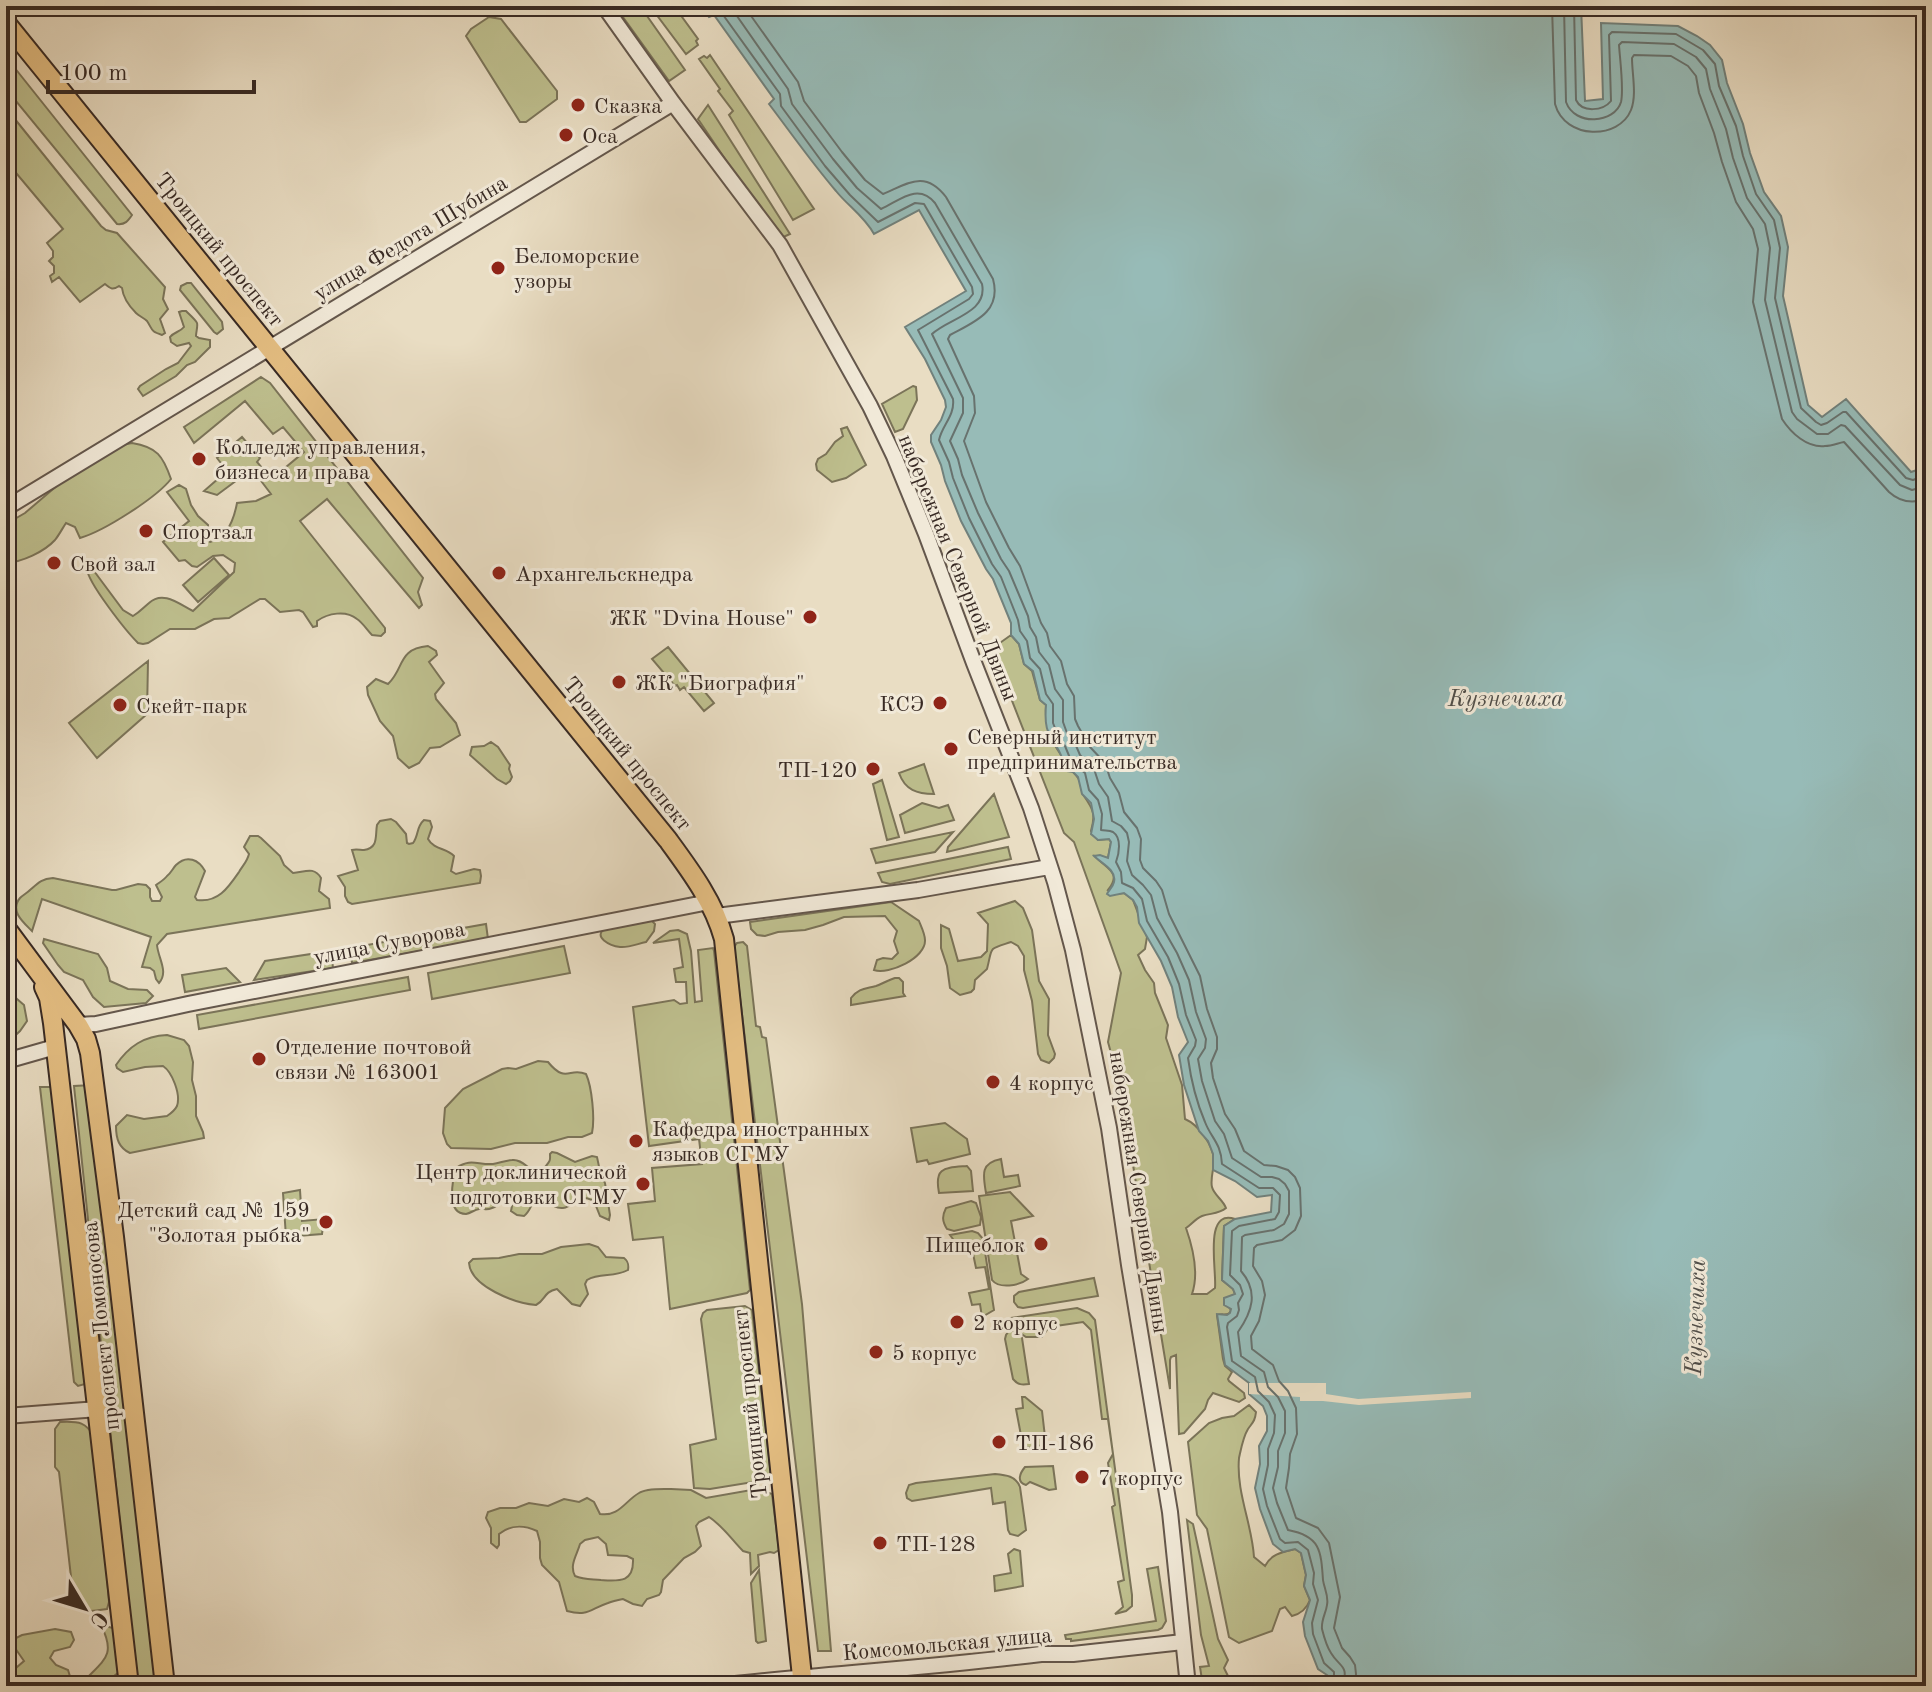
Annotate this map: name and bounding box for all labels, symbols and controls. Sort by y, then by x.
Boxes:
scale bar [48,44,254,94]
text: 100 m [60,62,128,86]
marker: Сказка [569,96,587,114]
place label: Сказка [594,96,662,118]
marker: Оса [557,126,575,144]
place label: Оса [582,126,618,148]
street label: Троицкий проспект [150,169,287,331]
street label: улица Федота Шубина [310,172,512,305]
place label: Беломорские узоры [514,246,639,293]
marker: Беломорские узоры [489,259,507,277]
street label: набережная Северной Двины [894,432,1021,704]
place label: Колледж управления, бизнеса и права [215,437,426,484]
marker: Колледж управления, бизнеса и права [190,450,208,468]
marker: Спортзал [137,522,155,540]
place label: Спортзал [162,522,253,544]
marker: Свой зал [45,554,63,572]
place label: Свой зал [70,554,156,576]
marker: Архангельскнедра [490,564,508,582]
place label: Архангельскнедра [515,564,693,586]
place label: ЖК "Dvina House" [609,608,794,630]
marker: ЖК "Dvina House" [801,608,819,626]
street label: Троицкий проспект [558,673,695,835]
marker: ЖК "Биография" [610,673,628,691]
place label: ЖК "Биография" [635,673,805,695]
water label: Кузнечиха [1447,688,1564,712]
place label: КСЭ [879,694,924,716]
marker: КСЭ [931,694,949,712]
marker: Скейт-парк [111,696,129,714]
place label: Скейт-парк [136,696,248,718]
place label: Северный институт предпринимательства [967,727,1177,774]
marker: Северный институт предпринимательства [942,740,960,758]
place label: ТП-120 [778,760,857,782]
marker: ТП-120 [864,760,882,778]
street label: улица Суворова [312,918,467,969]
place label: Отделение почтовой связи № 163001 [275,1037,472,1084]
marker: Отделение почтовой связи № 163001 [250,1050,268,1068]
street label: набережная Северной Двины [1105,1050,1171,1335]
marker: 4 корпус [984,1073,1002,1091]
place label: 4 корпус [1009,1073,1094,1095]
place label: Кафедра иностранных языков СГМУ [652,1119,870,1166]
marker: Кафедра иностранных языков СГМУ [627,1132,645,1150]
place label: Центр доклинической подготовки СГМУ [415,1162,627,1209]
marker: Центр доклинической подготовки СГМУ [634,1175,652,1193]
place label: Детский сад № 159 "Золотая рыбка" [117,1200,310,1247]
marker: Детский сад № 159 "Золотая рыбка" [317,1213,335,1231]
street label: проспект Ломоносова [80,1220,124,1431]
place label: Пищеблок [925,1235,1025,1257]
marker: Пищеблок [1032,1235,1050,1253]
water label: Кузнечиха [1683,1259,1711,1376]
street label: Троицкий проспект [730,1308,772,1500]
marker: 2 корпус [948,1313,966,1331]
place label: 2 корпус [973,1313,1058,1335]
marker: 5 корпус [867,1343,885,1361]
place label: 5 корпус [892,1343,977,1365]
marker: ТП-186 [990,1433,1008,1451]
place label: ТП-186 [1015,1433,1094,1455]
marker: 7 корпус [1073,1468,1091,1486]
place label: 7 корпус [1098,1468,1183,1490]
marker: ТП-128 [871,1534,889,1552]
place label: ТП-128 [896,1534,975,1556]
north arrow [44,1568,124,1648]
text: С [85,1607,111,1632]
street label: Комсомольская улица [841,1625,1053,1665]

